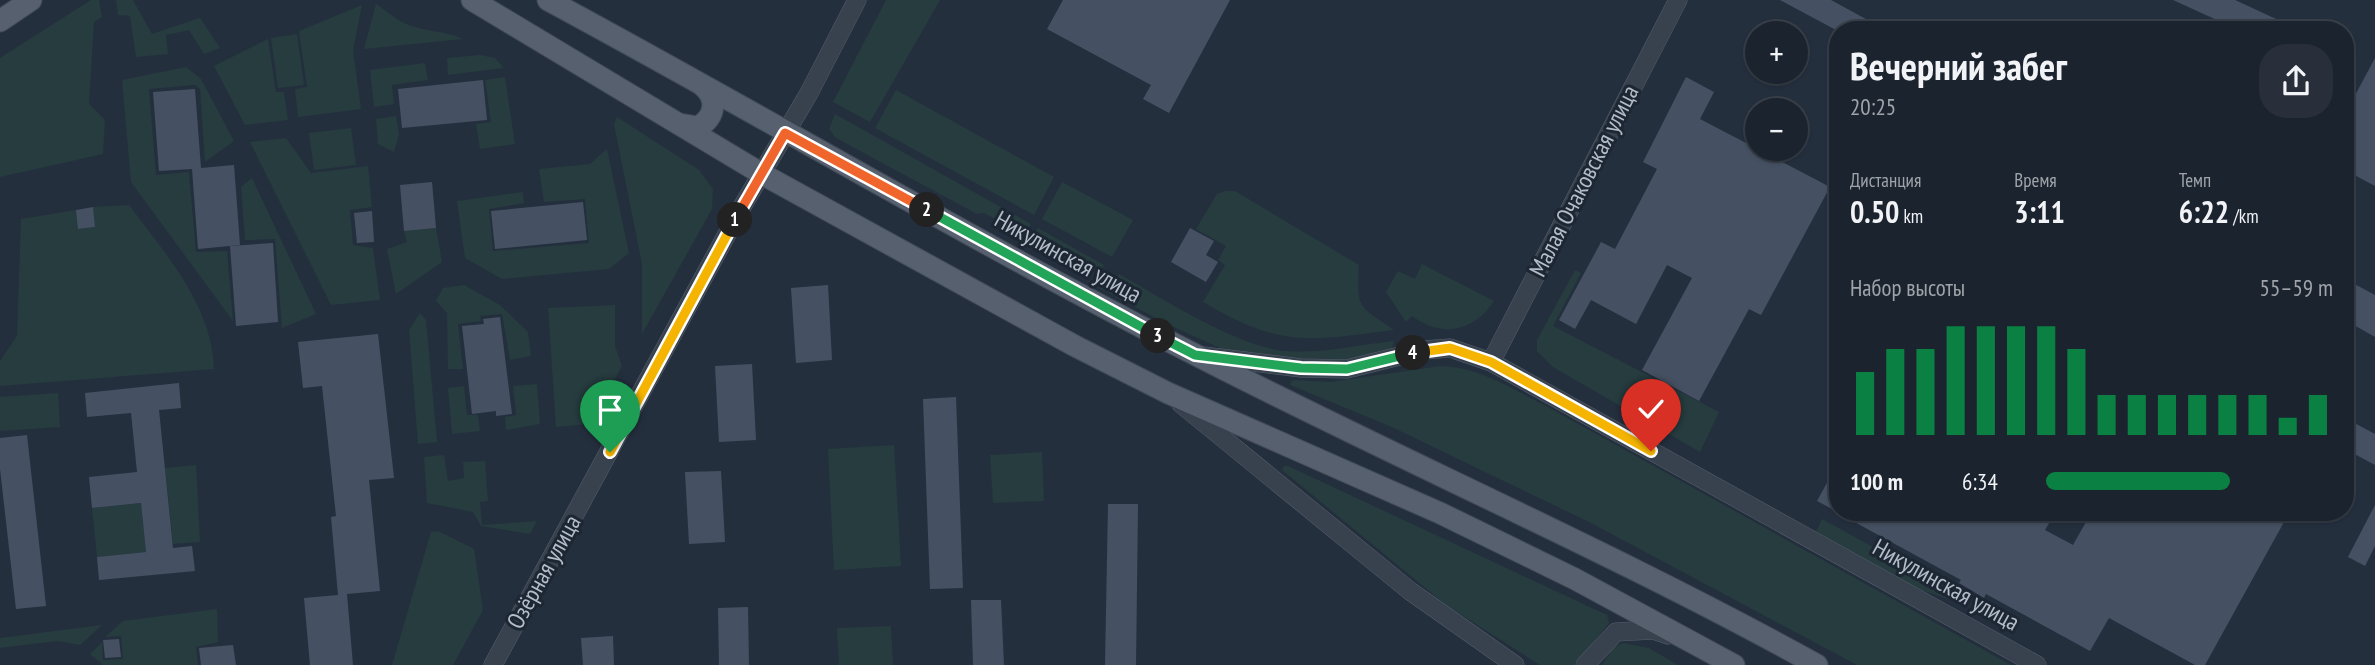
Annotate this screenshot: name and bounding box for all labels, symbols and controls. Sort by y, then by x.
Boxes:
map controls [1745,21,1808,161]
button: + [1745,21,1808,84]
text: Вечерний забег [1850,41,2067,90]
button: share [2259,44,2333,118]
street label: Малая Очаковская улица [1522,80,1645,282]
text: 20:25 [1850,92,1896,121]
button: − [1745,98,1808,161]
text: Дистанция [1850,168,1921,192]
text: Время [2014,168,2057,192]
text: Темп [2179,168,2211,192]
pin: 2 [909,192,944,228]
text: 0.50 [1850,192,1899,231]
text: 3:11 [2014,192,2065,231]
text: 6:22 [2179,192,2229,231]
text: 2 [922,197,931,221]
pin: 1 [718,202,752,238]
street label: Никулинская улица [989,203,1147,310]
text: km [1899,204,1923,228]
text: /km [2229,204,2259,228]
text: 1 [730,207,739,231]
text: Набор высоты [1850,273,1965,302]
text: 55–59 m [2260,273,2333,302]
pin: 3 [1140,318,1176,354]
text: 3 [1153,323,1162,347]
pin: 4 [1396,336,1430,370]
text: 4 [1408,340,1417,364]
pin [1621,379,1681,451]
pin [580,380,640,452]
icon: check [1632,390,1670,428]
icon: arrive [591,391,629,429]
text: 100 m [1850,467,1903,496]
text: 6:34 [1962,467,1998,496]
street label: Озёрная улица [500,509,588,634]
street label: Никулинская улица [1867,531,2025,638]

